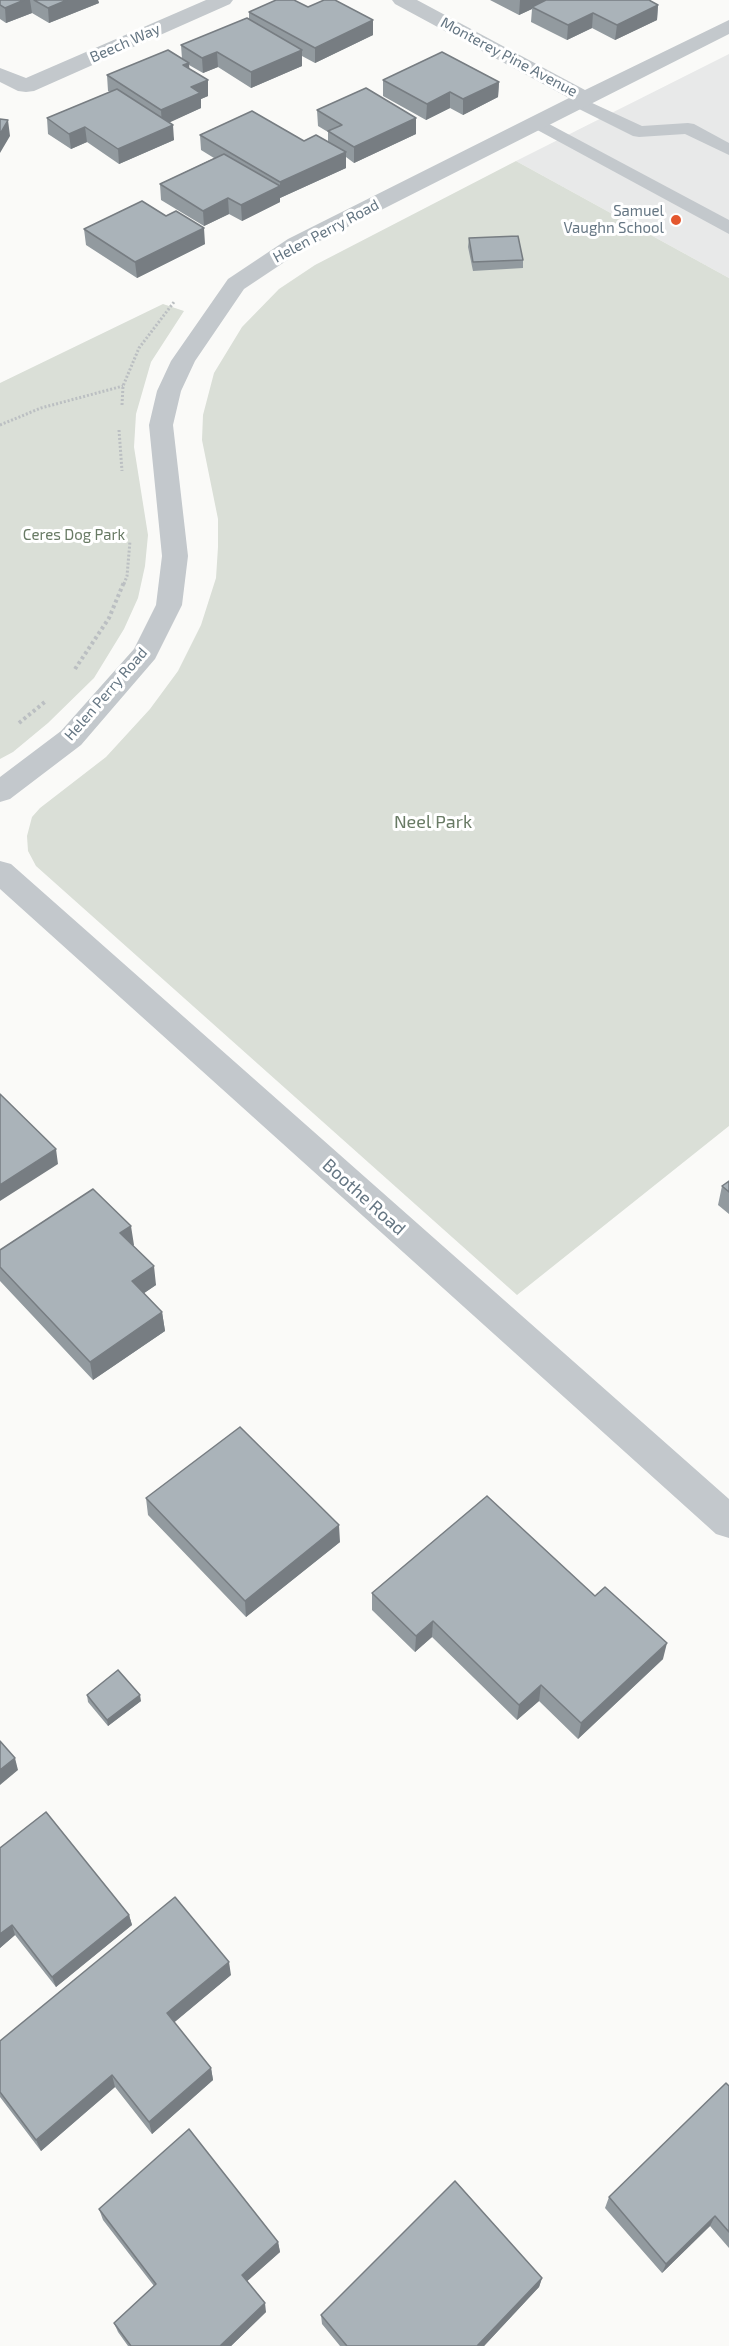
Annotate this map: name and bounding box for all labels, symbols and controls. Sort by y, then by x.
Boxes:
street label: Monterey Pine Avenue [438,13,580,101]
street label: Beech Way [87,20,163,66]
street label: Helen Perry Road [270,196,382,266]
place label: Samuel Vaughn School [563,202,664,237]
marker: Samuel Vaughn School [669,213,683,227]
park label: Ceres Dog Park [23,526,125,544]
street label: Helen Perry Road [61,644,151,744]
park label: Neel Park [394,811,472,833]
street label: Boothe Road [318,1154,410,1240]

